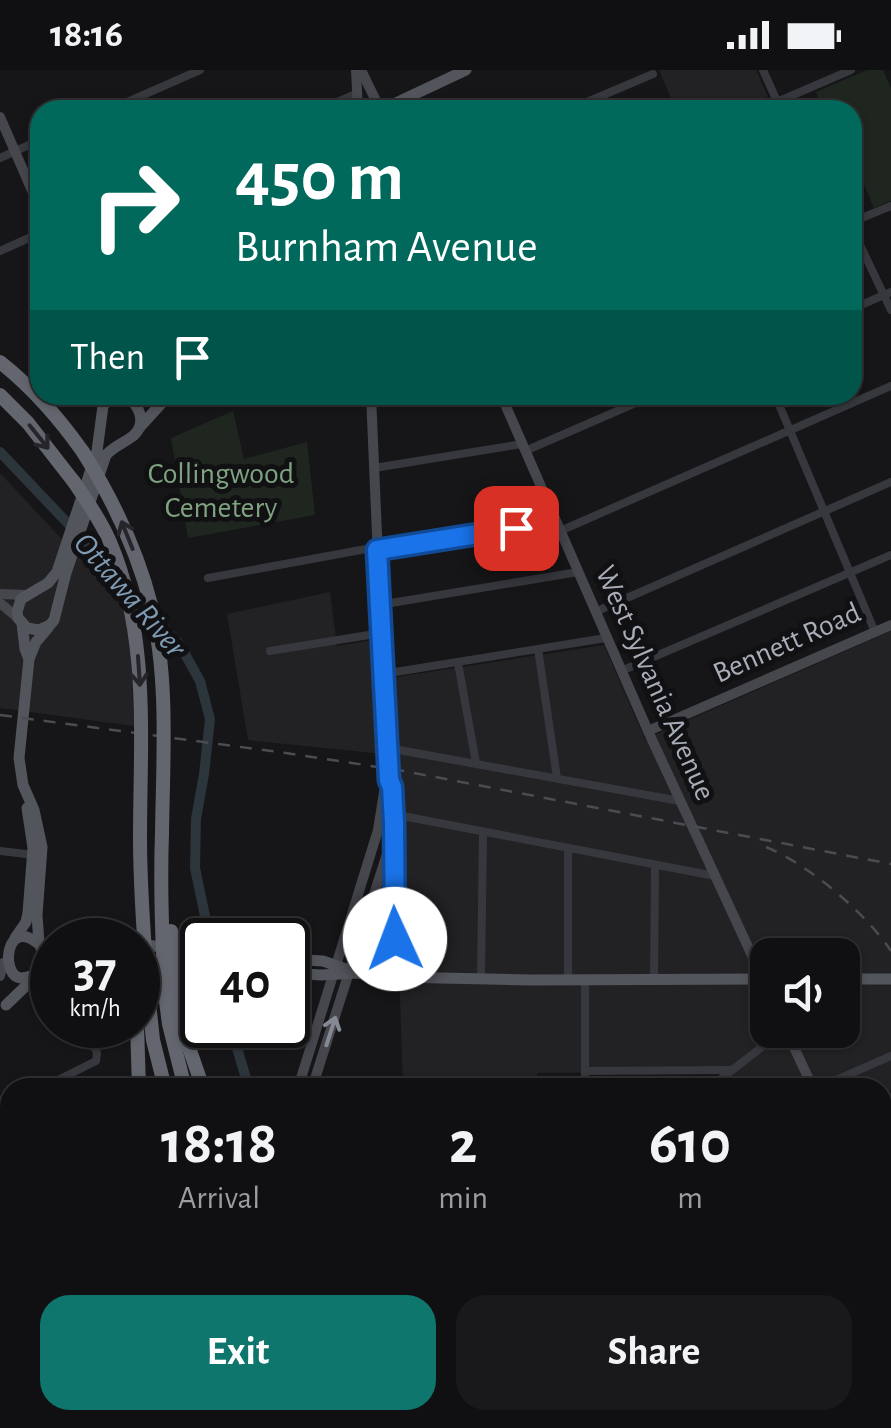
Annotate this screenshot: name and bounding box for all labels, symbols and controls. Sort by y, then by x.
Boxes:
text: 18:16 [50,16,123,54]
icon: right [70,140,200,270]
text: 450 m [235,143,404,213]
text: Burnham Avenue [235,225,538,270]
icon: arrive [165,330,220,385]
text: Then [70,339,145,377]
one-way arrow [28,423,50,449]
park label: Collingwood Cemetery [148,459,294,523]
pin [474,486,559,571]
icon: arrive [489,501,544,556]
one-way arrow [117,521,135,551]
water label: Ottawa River [68,527,193,664]
street label: West Sylvania Avenue [590,561,720,805]
street label: Bennett Road [709,597,865,689]
one-way arrow [130,655,149,687]
position arrow [343,887,447,991]
speed limit sign: 40 [180,918,310,1048]
map controls [750,938,860,1048]
button: sound [750,938,860,1048]
text: 37 [73,946,117,996]
text: km/h [69,996,121,1021]
one-way arrow [323,1015,341,1047]
text: 18:18 [161,1114,277,1174]
text: 2 [449,1114,477,1174]
text: 610 [649,1114,731,1174]
text: Arrival [178,1182,260,1214]
text: min [438,1182,488,1214]
text: m [677,1182,703,1214]
button: Exit [40,1295,436,1410]
button: Share [456,1295,852,1410]

